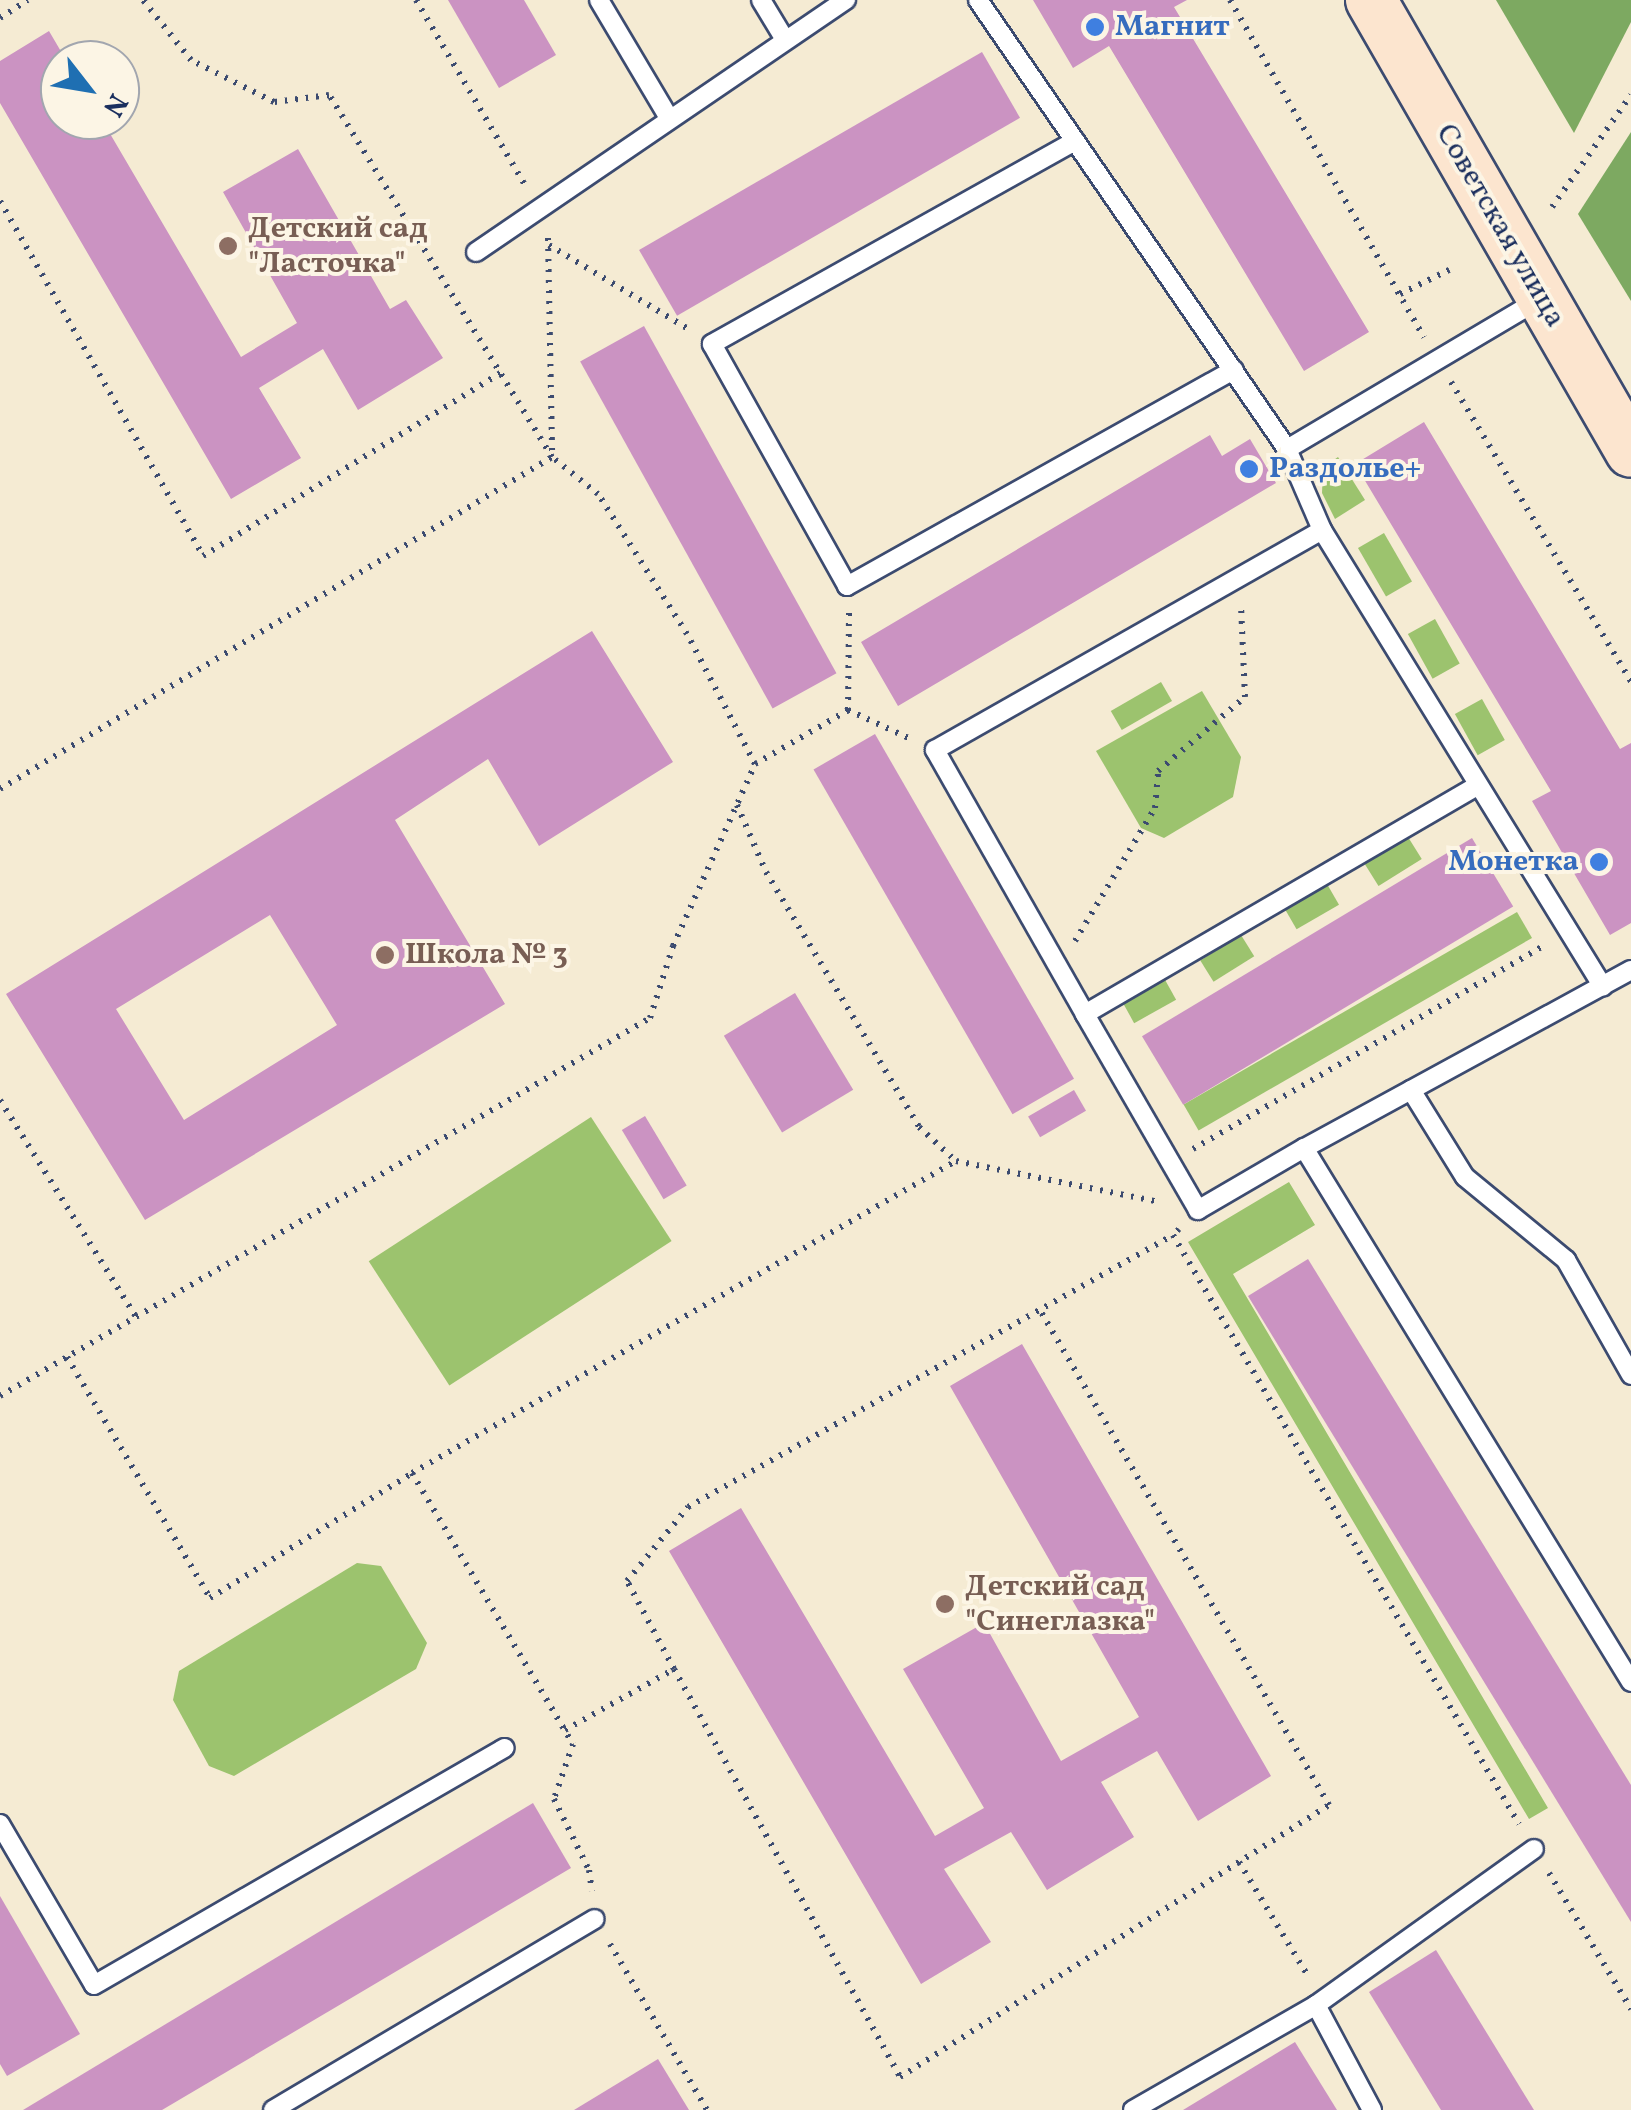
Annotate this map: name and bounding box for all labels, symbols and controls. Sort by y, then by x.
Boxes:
place label: Магнит [1115,9,1230,45]
marker: Магнит [1084,16,1106,38]
north arrow [40,40,140,140]
text: N [92,86,136,123]
street label: Советская улица [1427,118,1573,334]
place label: Детский сад "Ласточка" [248,211,428,282]
marker: Детский сад "Ласточка" [217,235,239,257]
place label: Раздолье+ [1269,451,1421,487]
marker: Раздолье+ [1238,458,1260,480]
place label: Монетка [1448,844,1579,880]
marker: Монетка [1588,851,1610,873]
place label: Школа № 3 [405,937,568,973]
marker: Школа № 3 [374,944,396,966]
place label: Детский сад "Синеглазка" [965,1569,1155,1640]
marker: Детский сад "Синеглазка" [934,1593,956,1615]

